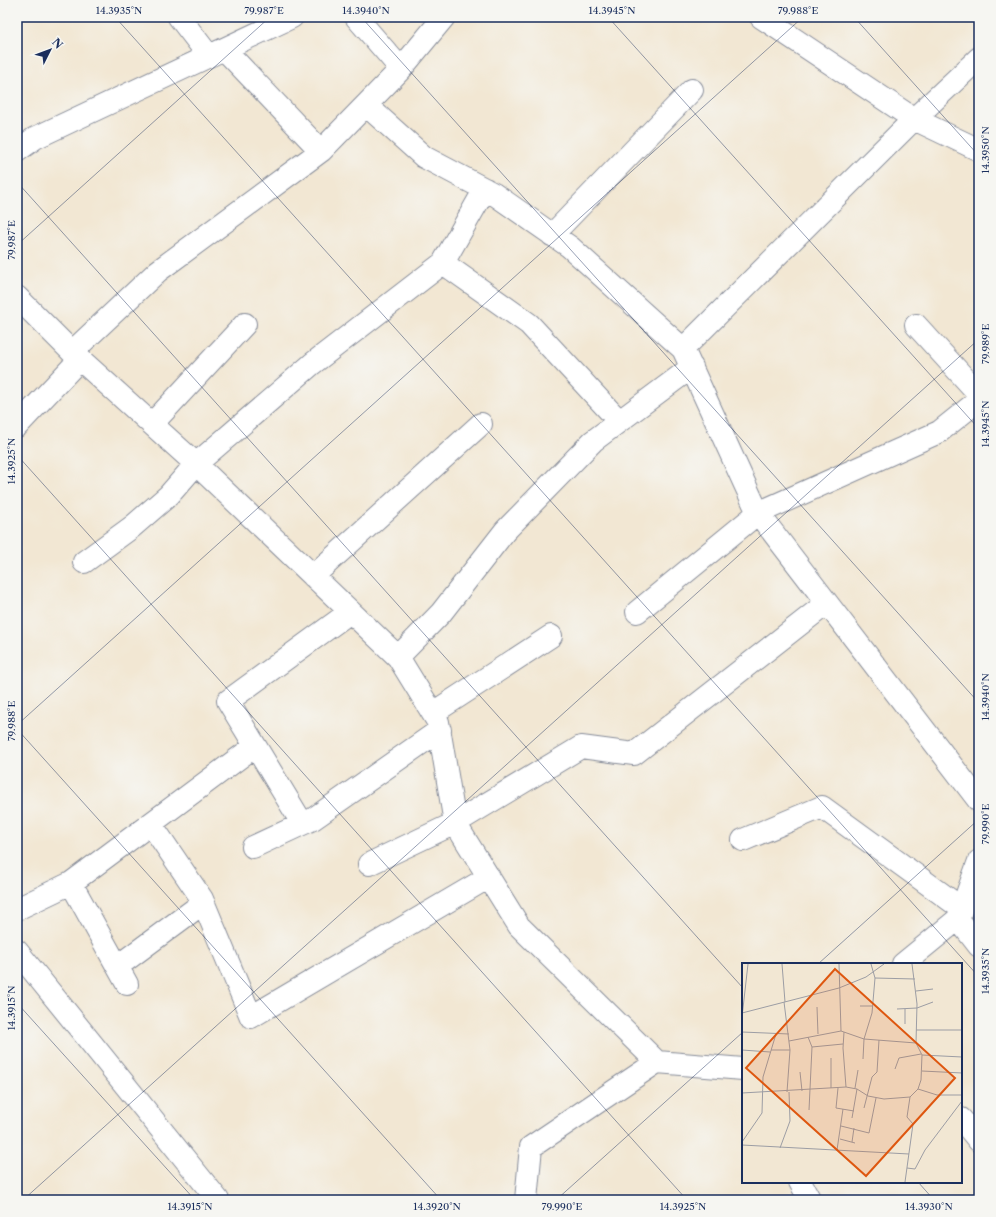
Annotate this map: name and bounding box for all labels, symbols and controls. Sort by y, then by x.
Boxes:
text: 14.3935°N [96,4,142,17]
text: 79.987°E [244,4,284,17]
text: 14.3940°N [342,4,390,17]
text: 14.3945°N [589,4,635,17]
text: 79.988°E [778,4,818,17]
north arrow [30,30,70,70]
text: N [49,35,66,52]
text: 14.3950°N [979,126,992,174]
text: 79.987°E [5,220,18,260]
text: 79.989°E [979,324,992,364]
text: 14.3945°N [979,401,992,447]
text: 14.3925°N [5,438,18,484]
text: 14.3940°N [979,673,992,721]
text: 79.988°E [5,701,18,741]
text: 79.990°E [979,803,992,844]
text: 14.3935°N [979,948,992,994]
inset map [742,963,962,1183]
text: 14.3915°N [5,985,18,1031]
text: 14.3915°N [167,1200,213,1213]
text: 14.3920°N [413,1200,461,1213]
text: 79.990°E [542,1200,583,1213]
text: 14.3925°N [660,1200,706,1213]
text: 14.3930°N [905,1200,953,1213]

